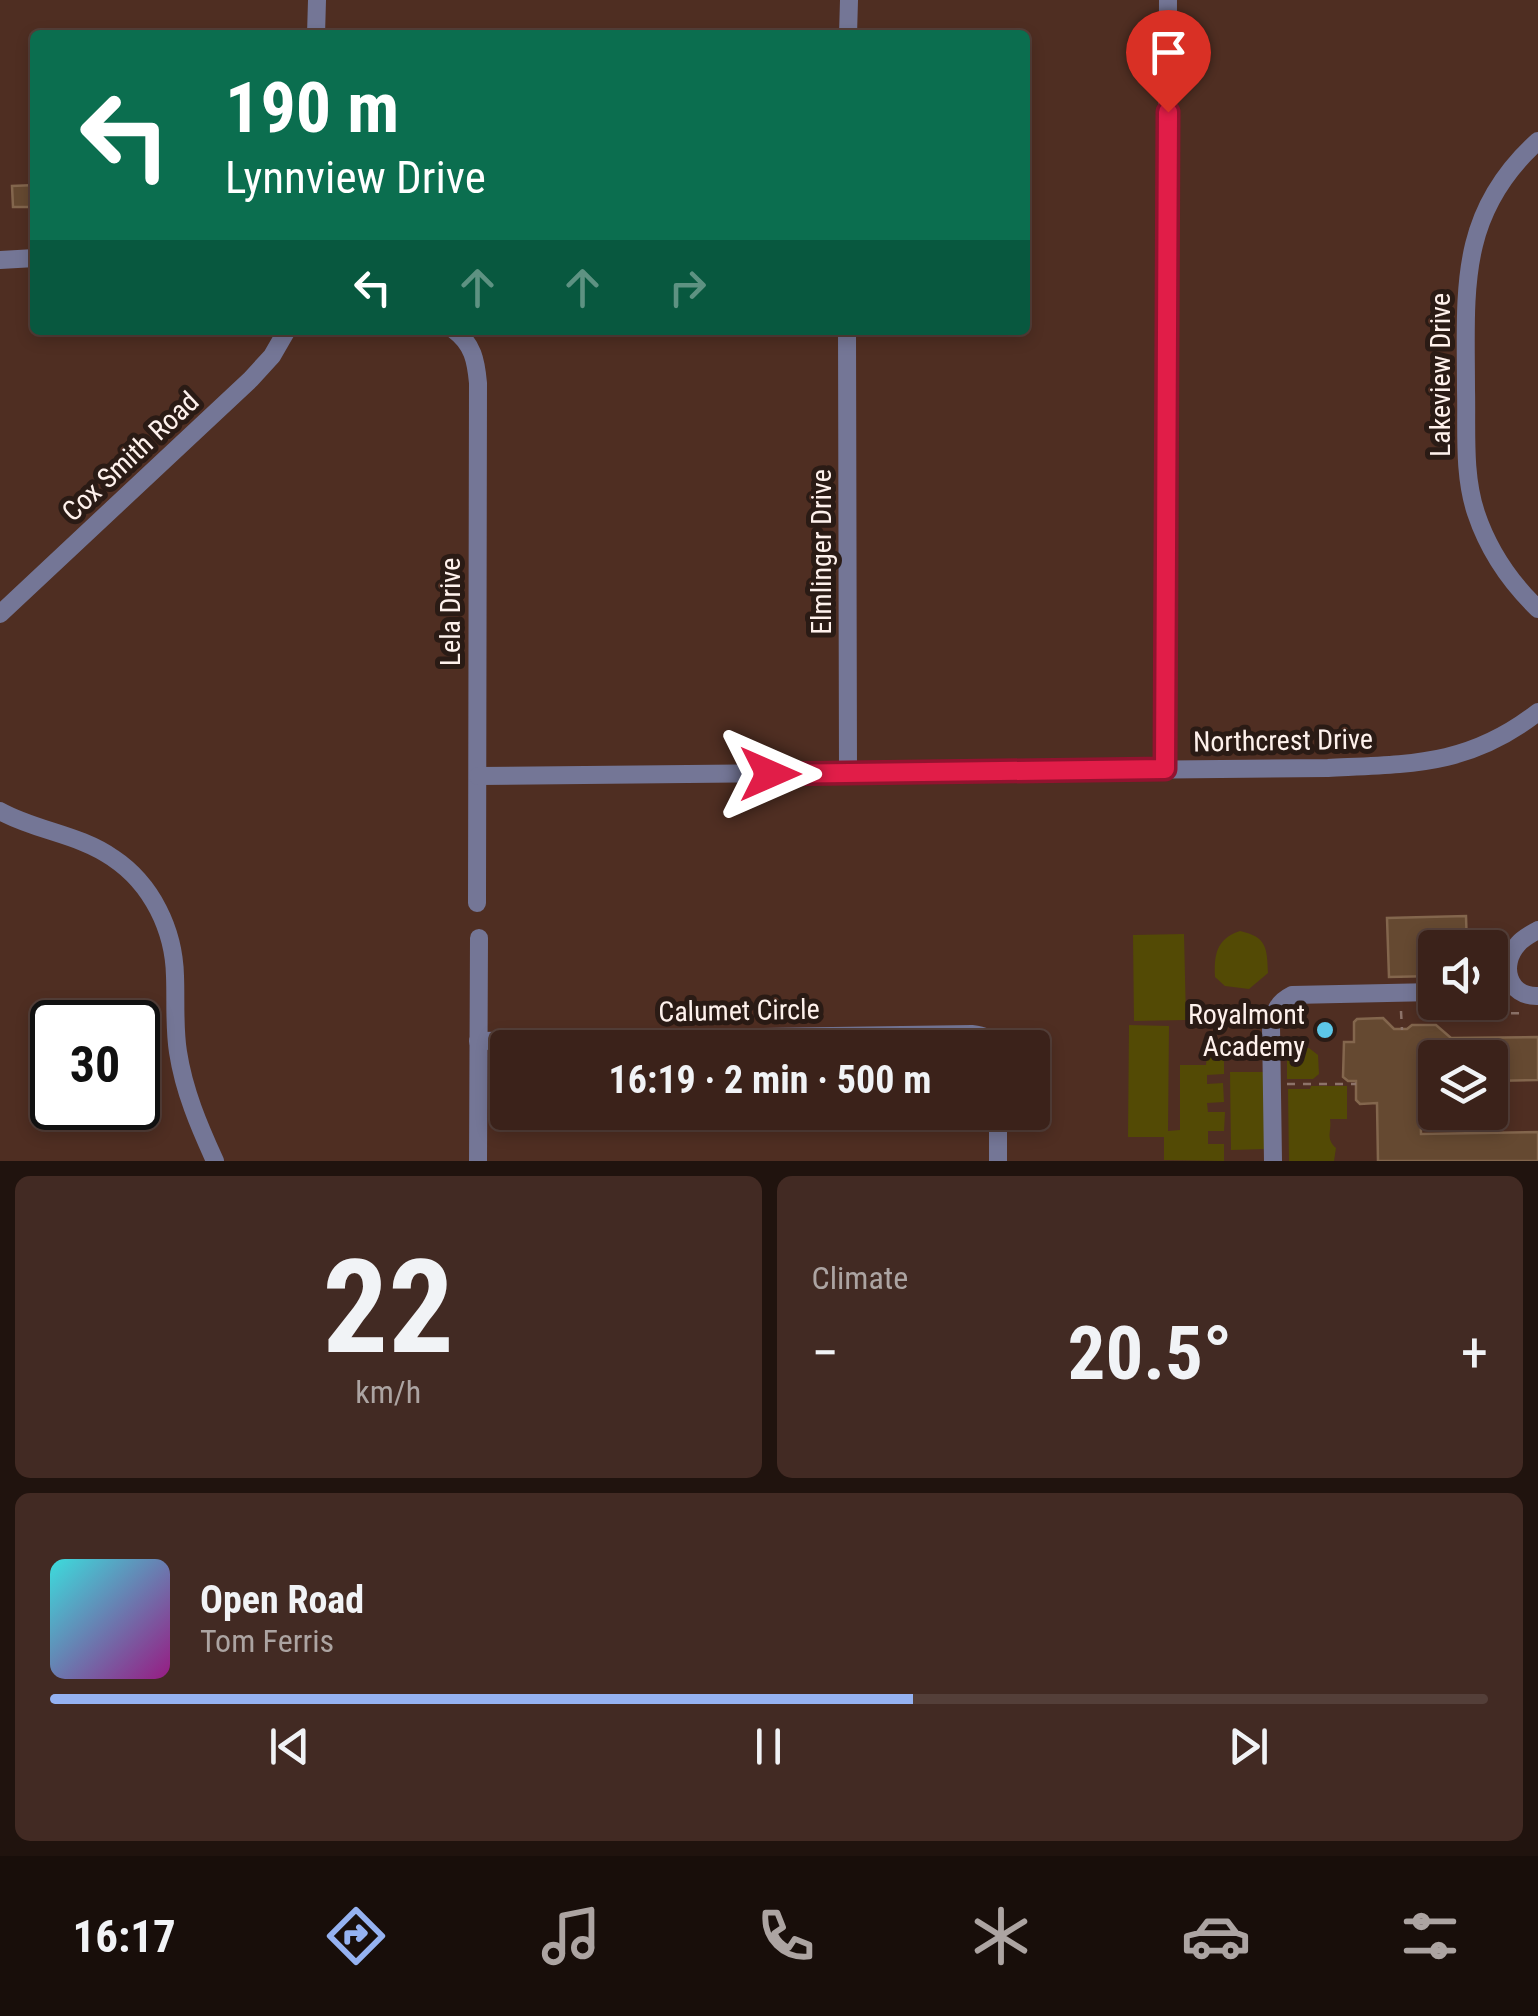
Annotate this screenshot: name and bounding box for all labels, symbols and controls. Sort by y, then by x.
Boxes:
pin [1126,10,1211,113]
icon: arrive [1141,25,1196,80]
text: 190 m [225,67,399,149]
icon: left [60,70,190,200]
text: Lynnview Drive [225,151,486,204]
icon: left [345,260,400,315]
icon: ahead [450,260,505,315]
icon: ahead [555,260,610,315]
icon: right [660,260,715,315]
street label: Lakeview Drive [1424,293,1457,457]
street label: Cox Smith Road [55,385,206,528]
street label: Elmlinger Drive [805,469,838,635]
street label: Lela Drive [434,558,467,666]
position arrow [718,722,822,826]
street label: Northcrest Drive [1193,722,1373,759]
map controls [1418,930,1508,1130]
button: sound [1418,930,1508,1020]
street label: Calumet Circle [658,993,820,1028]
place label: Royalmont Academy [1188,998,1305,1063]
speed limit sign: 30 [30,1000,160,1130]
marker: Royalmont Academy [1314,1019,1336,1041]
button: layers [1418,1040,1508,1130]
text: 16:19 · 2 min · 500 m [609,1058,931,1102]
text: 22 [323,1231,454,1384]
text: Climate [812,1259,908,1297]
text: 20.5° [1068,1309,1232,1397]
text: − [812,1321,839,1385]
text: + [1461,1321,1488,1385]
text: km/h [355,1373,421,1411]
text: Open Road [200,1578,364,1622]
text: Tom Ferris [200,1622,334,1660]
icon: previous [262,1719,317,1774]
icon: pause [741,1719,796,1774]
icon: next [1221,1719,1276,1774]
icon: directions [321,1901,391,1971]
icon: music [536,1901,606,1971]
icon: phone [751,1901,821,1971]
icon: climate [966,1901,1036,1971]
icon: car [1181,1901,1251,1971]
icon: filters [1395,1901,1465,1971]
text: 16:17 [72,1910,176,1963]

